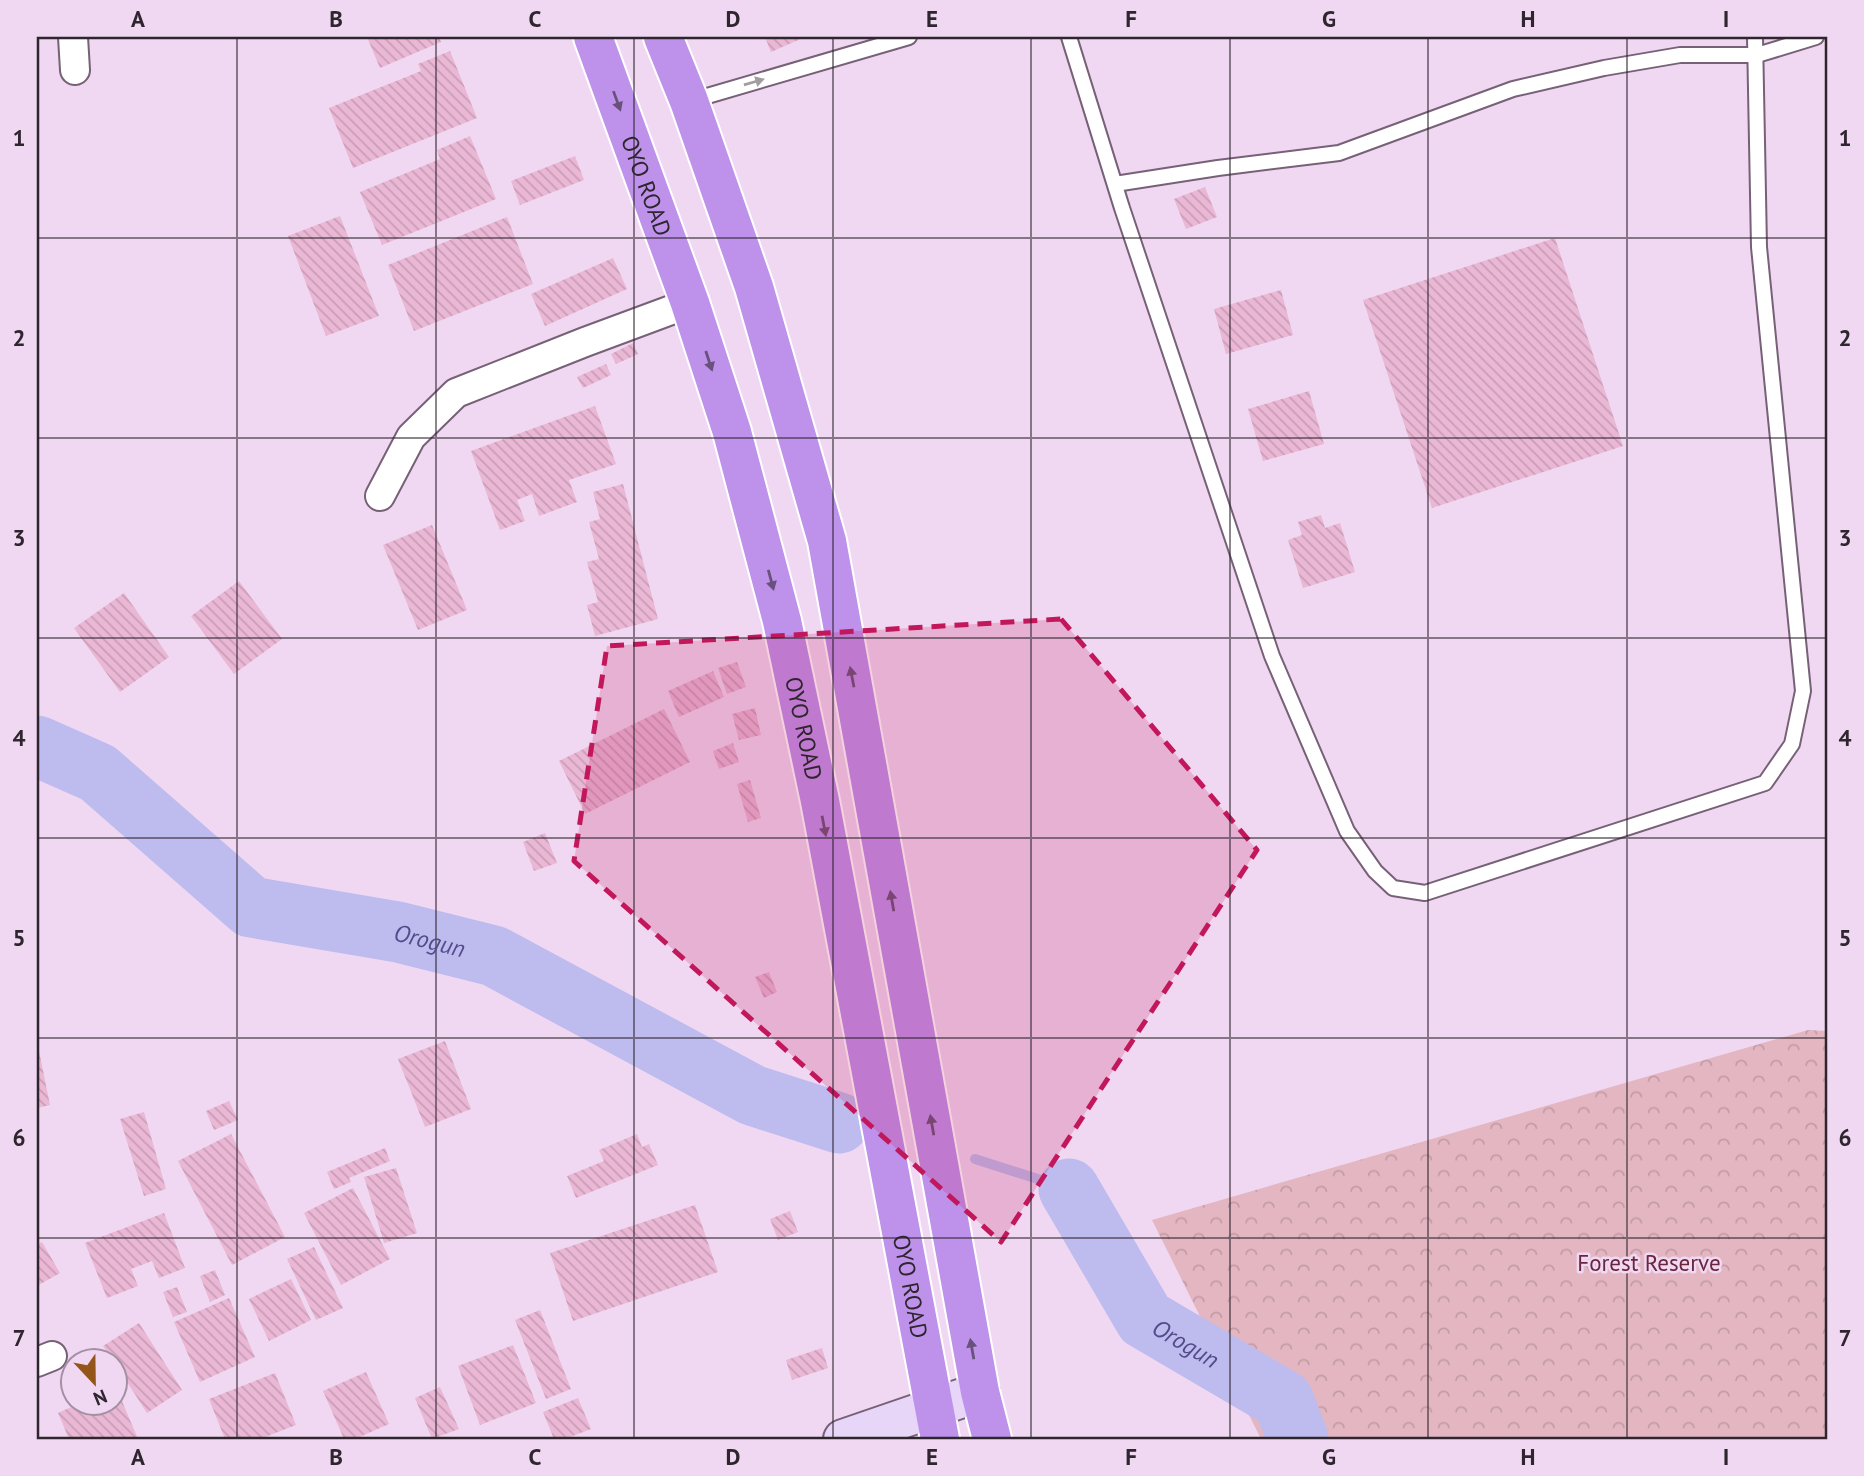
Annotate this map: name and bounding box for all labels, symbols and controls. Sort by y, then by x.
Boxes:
text: A [131,4,145,33]
text: B [329,4,343,33]
text: C [529,4,542,33]
text: D [726,4,740,33]
text: E [926,4,938,33]
text: F [1125,4,1137,33]
text: G [1322,4,1336,33]
text: H [1521,4,1535,33]
text: I [1723,4,1729,33]
one-way arrow [744,77,765,87]
one-way arrow [612,90,623,111]
text: 1 [12,123,26,152]
text: 1 [1838,123,1852,152]
street label: OYO ROAD [616,131,679,240]
text: 2 [12,323,26,352]
text: 2 [1838,323,1852,352]
one-way arrow [704,351,715,372]
text: 3 [12,523,26,552]
text: 3 [1838,523,1852,552]
one-way arrow [767,570,777,591]
one-way arrow [846,666,857,688]
street label: OYO ROAD [780,674,830,783]
text: 4 [12,723,26,752]
text: 4 [1838,723,1852,752]
one-way arrow [819,816,830,838]
one-way arrow [886,890,897,912]
water label: Orogun [391,916,469,964]
text: 5 [12,923,26,952]
text: 5 [1838,923,1852,952]
one-way arrow [926,1114,937,1136]
text: 6 [12,1123,26,1152]
text: 6 [1838,1123,1852,1152]
street label: OYO ROAD [887,1232,935,1340]
park label: Forest Reserve [1577,1248,1721,1277]
water label: Orogun [1147,1311,1225,1375]
text: 7 [12,1323,26,1352]
text: 7 [1838,1323,1852,1352]
one-way arrow [966,1338,977,1360]
north arrow [60,1346,130,1416]
text: N [90,1384,111,1411]
text: A [131,1442,145,1471]
text: B [329,1442,343,1471]
text: C [529,1442,542,1471]
text: D [726,1442,740,1471]
text: E [926,1442,938,1471]
text: F [1125,1442,1137,1471]
text: G [1322,1442,1336,1471]
text: H [1521,1442,1535,1471]
text: I [1723,1442,1729,1471]

